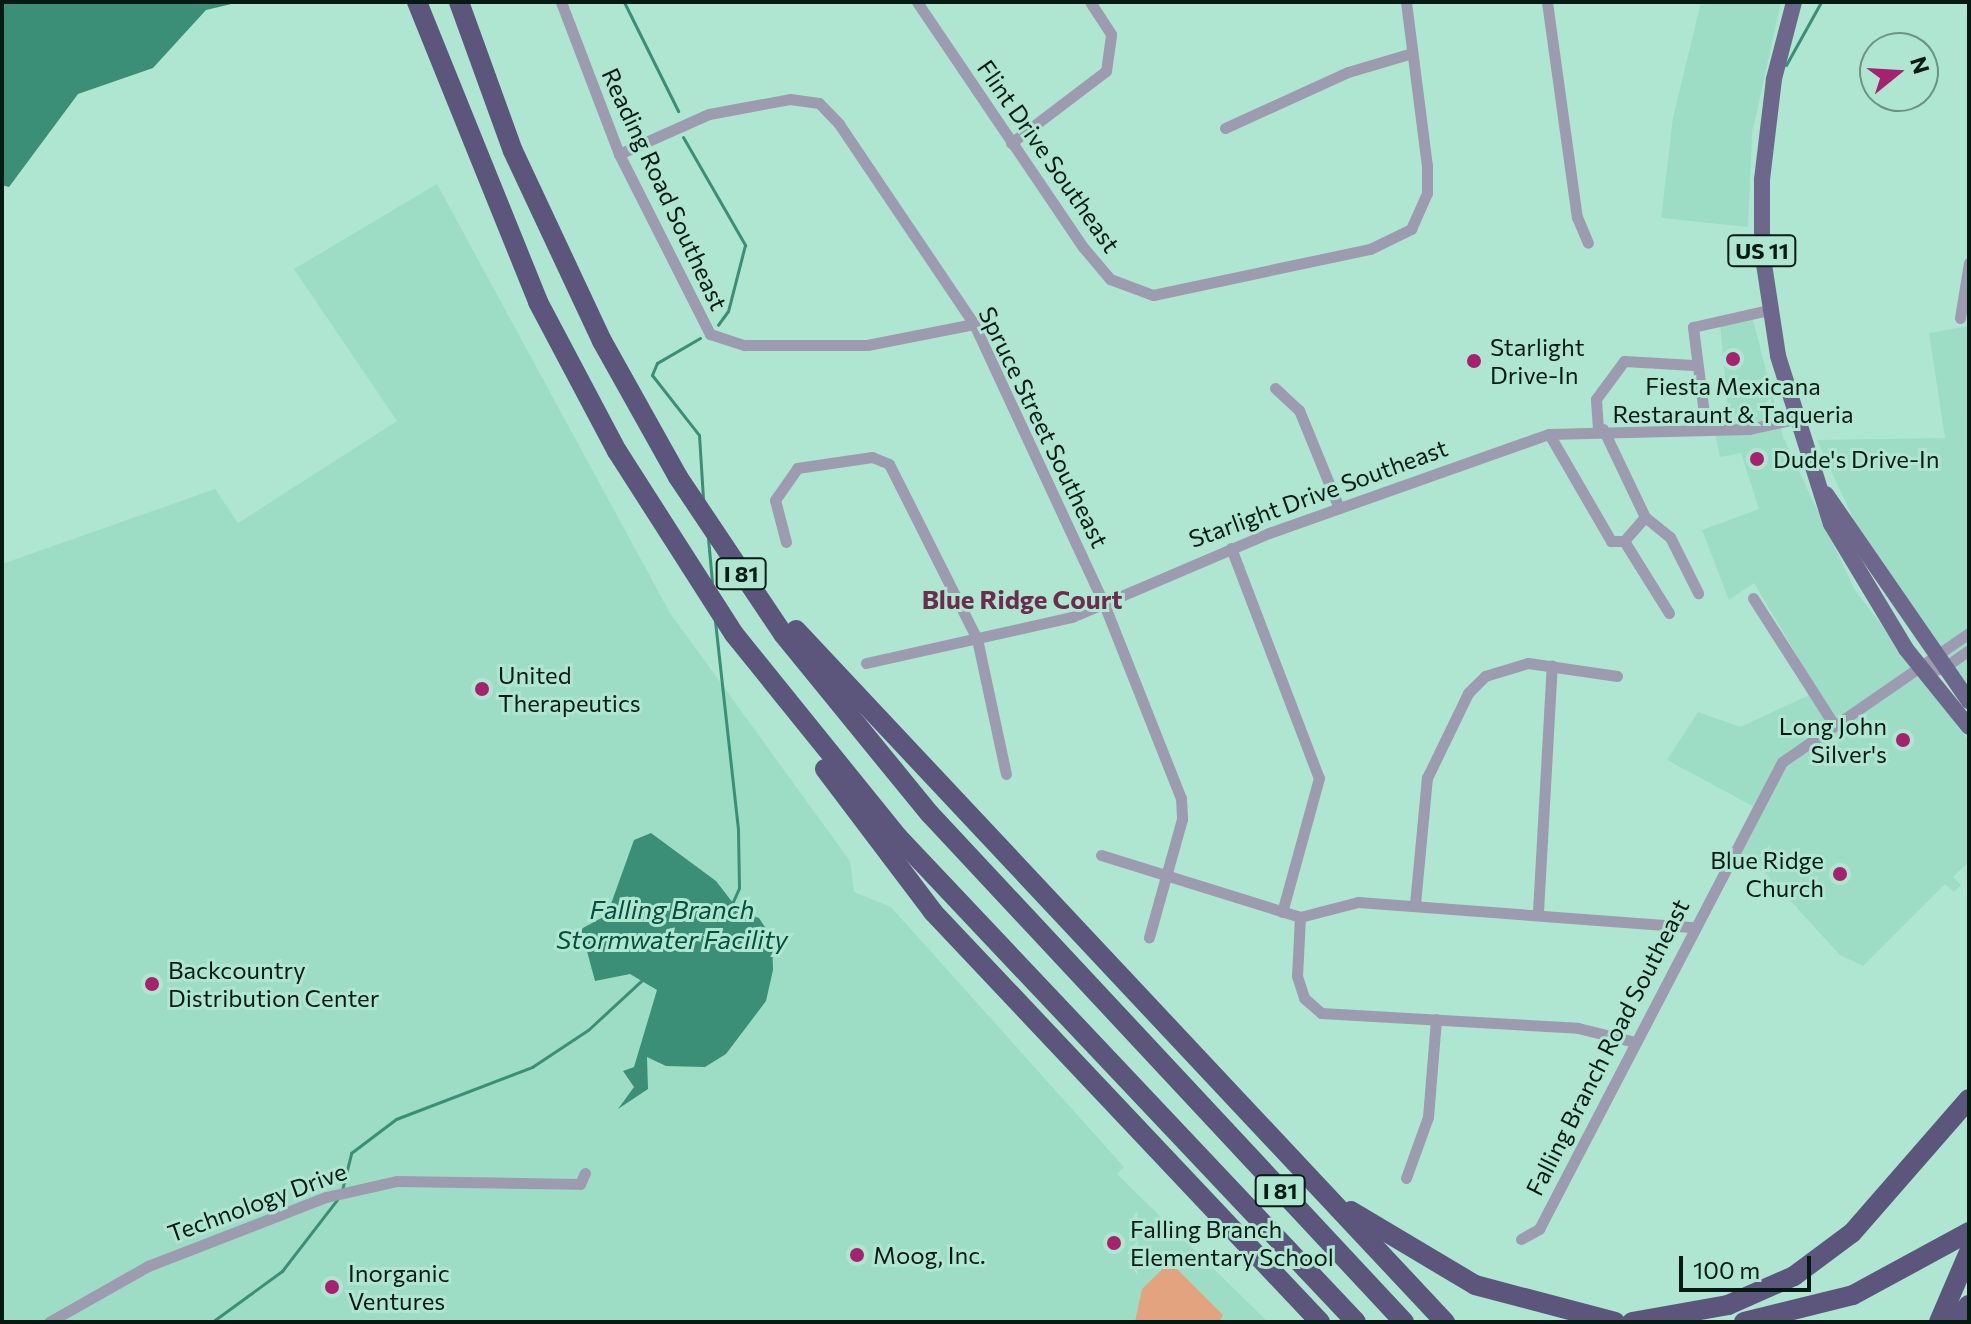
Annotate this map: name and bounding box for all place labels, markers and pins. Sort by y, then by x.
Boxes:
place label: Starlight Drive-In [1490,333,1585,389]
marker: Fiesta Mexicana Restaraunt & Taqueria [1724,350,1742,368]
marker: Starlight Drive-In [1465,352,1483,370]
place label: Fiesta Mexicana Restaraunt & Taqueria [1612,372,1854,428]
place label: Dude's Drive-In [1773,445,1940,473]
marker: Dude's Drive-In [1748,450,1766,468]
place label: United Therapeutics [498,661,641,717]
marker: United Therapeutics [473,680,491,698]
place label: Long John Silver's [1779,712,1887,768]
marker: Long John Silver's [1894,731,1912,749]
place label: Blue Ridge Church [1710,846,1824,902]
marker: Blue Ridge Church [1831,865,1849,883]
place label: Backcountry Distribution Center [168,956,379,1012]
marker: Backcountry Distribution Center [143,975,161,993]
place label: Falling Branch Elementary School [1130,1215,1334,1271]
marker: Falling Branch Elementary School [1105,1234,1123,1252]
place label: Moog, Inc. [873,1241,986,1269]
marker: Moog, Inc. [848,1246,866,1264]
place label: Inorganic Ventures [348,1259,450,1315]
marker: Inorganic Ventures [323,1278,341,1296]

